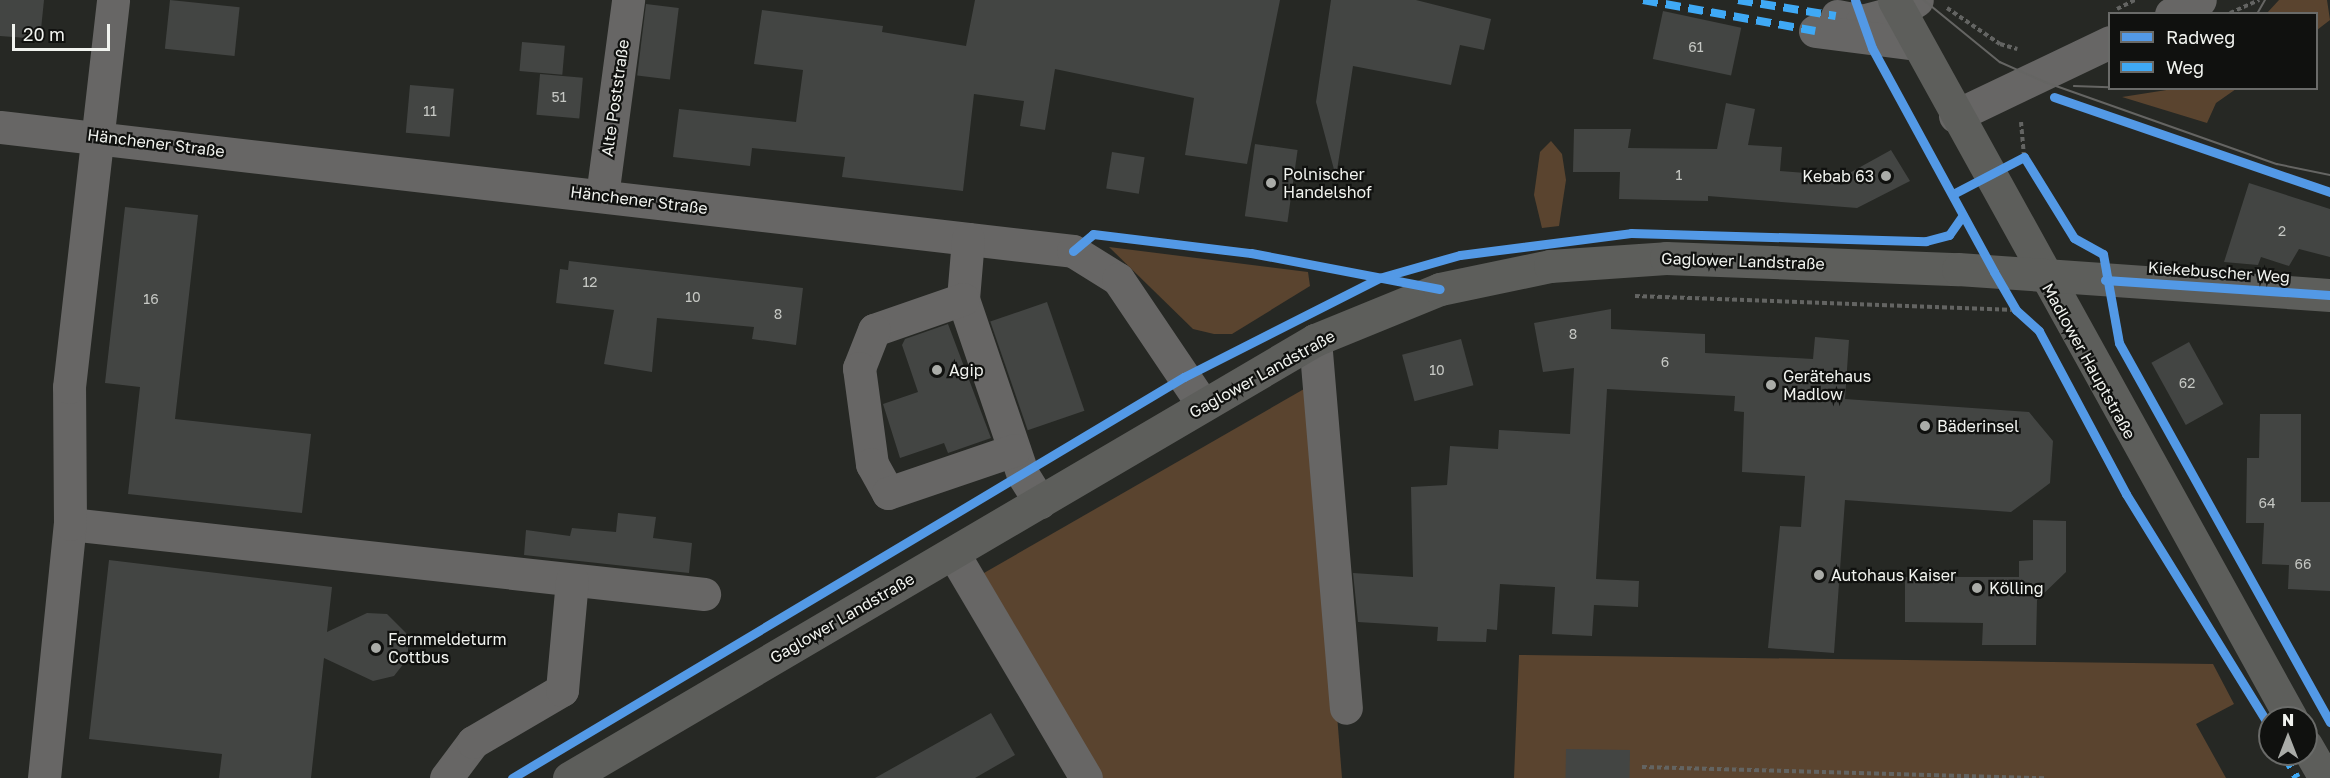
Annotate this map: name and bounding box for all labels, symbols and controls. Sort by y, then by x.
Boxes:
scale bar [15,12,112,50]
legend [2108,12,2318,90]
text: 20 m [23,23,65,45]
text: Radweg [2166,26,2235,48]
street label: Alte Poststraße [597,38,633,158]
house number: 61 [1688,39,1704,55]
text: Weg [2166,56,2204,78]
house number: 51 [552,89,566,105]
house number: 11 [423,103,437,119]
street label: Hänchener Straße [86,125,226,161]
place label: Polnischer Handelshof [1283,164,1372,202]
place label: Kebab 63 [1802,166,1874,186]
house number: 1 [1676,167,1682,183]
marker: Kebab 63 [1879,169,1893,183]
marker: Polnischer Handelshof [1264,176,1278,190]
street label: Hänchener Straße [569,182,709,218]
house number: 2 [2278,223,2286,239]
street label: Gaglower Landstraße [1661,249,1825,273]
street label: Kiekebuscher Weg [2147,257,2291,287]
house number: 12 [583,274,597,290]
street label: Madlower Hauptstraße [2038,280,2140,442]
house number: 10 [685,289,701,305]
house number: 16 [143,291,159,307]
house number: 8 [774,306,782,322]
street label: Gaglower Landstraße [1186,326,1338,422]
house number: 8 [1569,326,1577,342]
house number: 6 [1661,354,1669,370]
place label: Agip [949,360,984,380]
house number: 10 [1429,362,1445,378]
marker: Agip [930,363,944,377]
place label: Gerätehaus Madlow [1783,366,1871,404]
house number: 62 [2179,375,2195,391]
marker: Gerätehaus Madlow [1764,378,1778,392]
place label: Bäderinsel [1937,416,2019,436]
marker: Bäderinsel [1918,419,1932,433]
house number: 64 [2258,495,2276,511]
house number: 66 [2295,556,2311,572]
place label: Autohaus Kaiser [1831,565,1956,585]
marker: Autohaus Kaiser [1812,568,1826,582]
street label: Gaglower Landstraße [766,569,918,667]
place label: Kölling [1989,578,2044,598]
marker: Kölling [1970,581,1984,595]
place label: Fernmeldeturm Cottbus [388,629,507,667]
marker: Fernmeldeturm Cottbus [369,641,383,655]
north arrow [2258,706,2318,766]
text: N [2282,710,2294,730]

